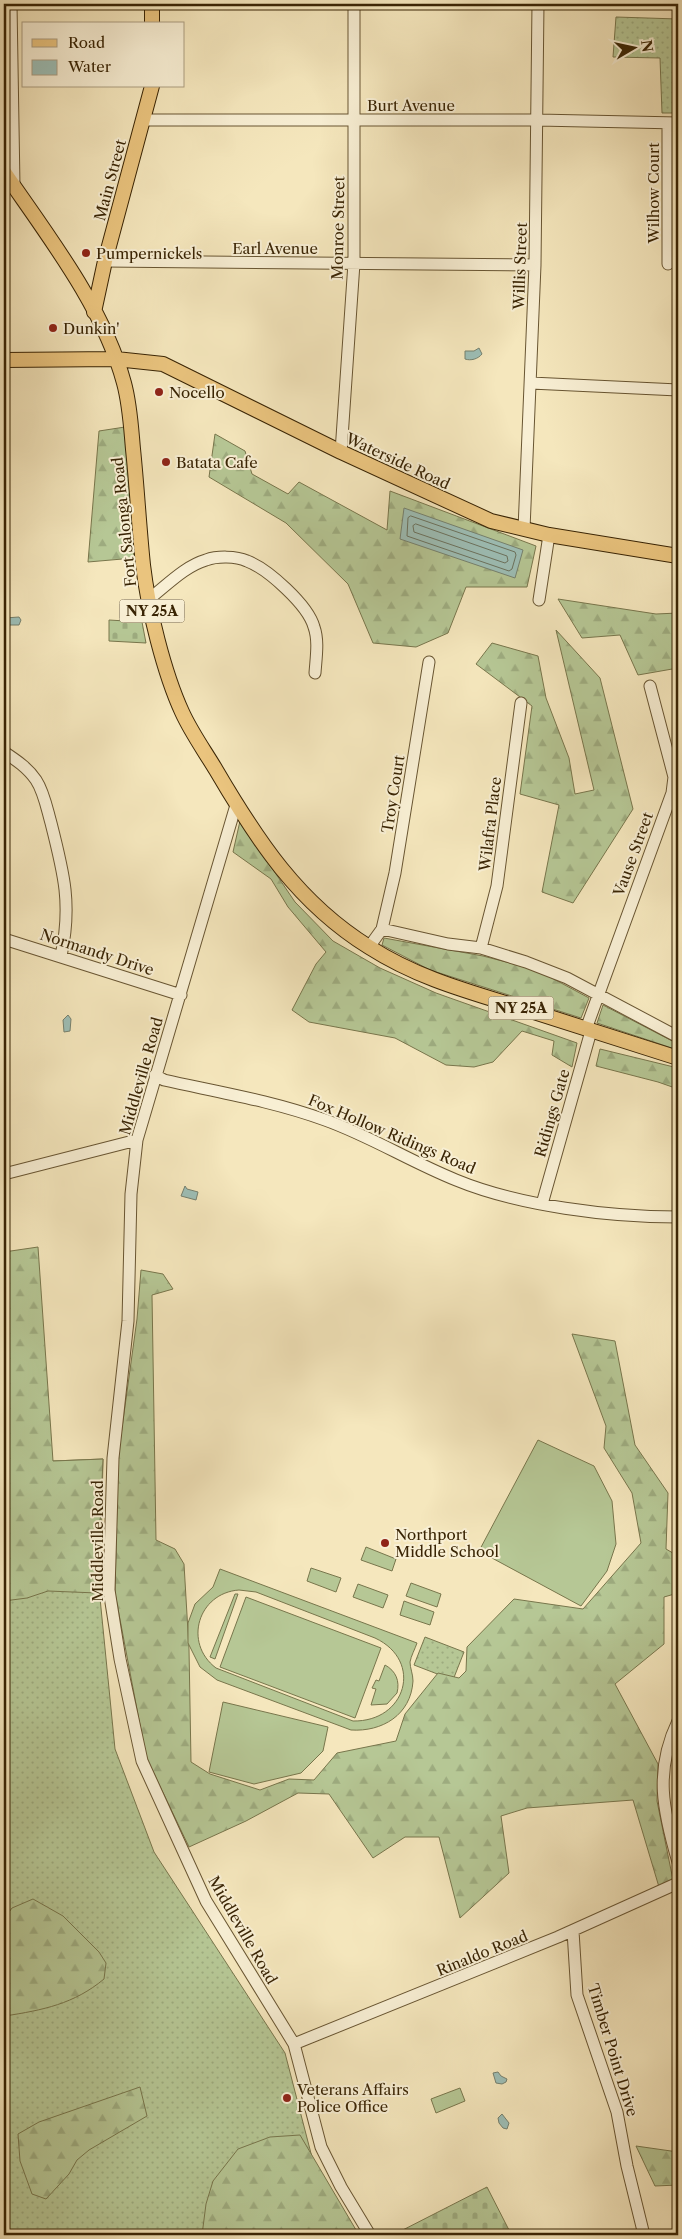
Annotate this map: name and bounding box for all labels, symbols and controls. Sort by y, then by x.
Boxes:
legend [22,22,185,88]
north arrow [610,22,660,72]
text: Road [68,33,105,52]
text: N [637,39,657,53]
text: Water [67,57,112,76]
street label: Burt Avenue [367,96,455,115]
street label: Main Street [90,137,130,223]
street label: Wilhow Court [644,142,663,245]
street label: Monroe Street [328,175,348,280]
street label: Willis Street [509,221,531,311]
street label: Earl Avenue [232,239,318,258]
place label: Pumpernickels [96,244,202,263]
marker: Pumpernickels [80,247,92,259]
place label: Dunkin' [63,319,119,338]
marker: Dunkin' [47,322,59,334]
place label: Nocello [169,383,225,402]
marker: Nocello [153,386,165,398]
street label: Waterside Road [342,428,453,493]
place label: Batata Cafe [176,453,258,472]
street label: Fort Salonga Road [108,456,140,588]
marker: Batata Cafe [160,456,172,468]
road number: NY 25A [120,600,184,622]
street label: Troy Court [377,753,409,834]
street label: Wilafra Place [475,776,505,873]
street label: Vause Street [609,809,657,900]
street label: Normandy Drive [38,925,156,979]
road number: NY 25A [488,996,554,1020]
street label: Middleville Road [115,1015,167,1137]
street label: Ridings Gate [530,1067,574,1159]
street label: Fox Hollow Ridings Road [305,1090,479,1178]
street label: Middleville Road [88,1480,107,1602]
place label: Northport Middle School [395,1525,499,1561]
marker: Northport Middle School [379,1537,391,1549]
street label: Middleville Road [204,1873,282,1987]
street label: Rinaldo Road [434,1926,530,1980]
street label: Timber Point Drive [584,1981,642,2119]
place label: Veterans Affairs Police Office [296,2080,409,2116]
marker: Veterans Affairs Police Office [281,2092,293,2104]

